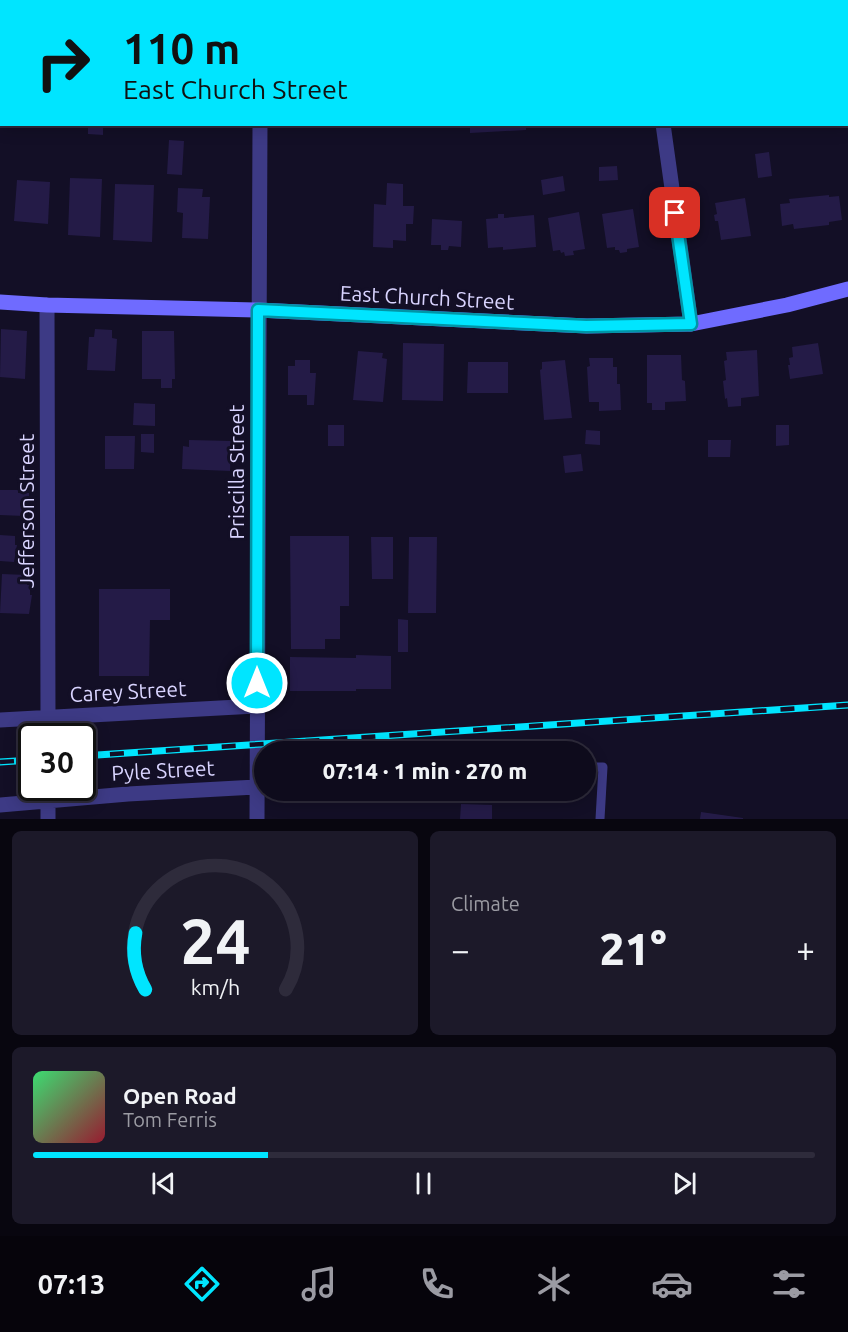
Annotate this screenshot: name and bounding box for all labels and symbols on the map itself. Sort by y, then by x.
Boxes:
pin [649,187,700,238]
street label: East Church Street [339,280,515,314]
street label: Priscilla Street [224,405,248,539]
street label: Jefferson Street [14,434,38,588]
position arrow [225,651,289,715]
street label: Carey Street [69,676,187,706]
speed limit sign: 30 [18,723,96,801]
street label: Pyle Street [111,755,215,785]

